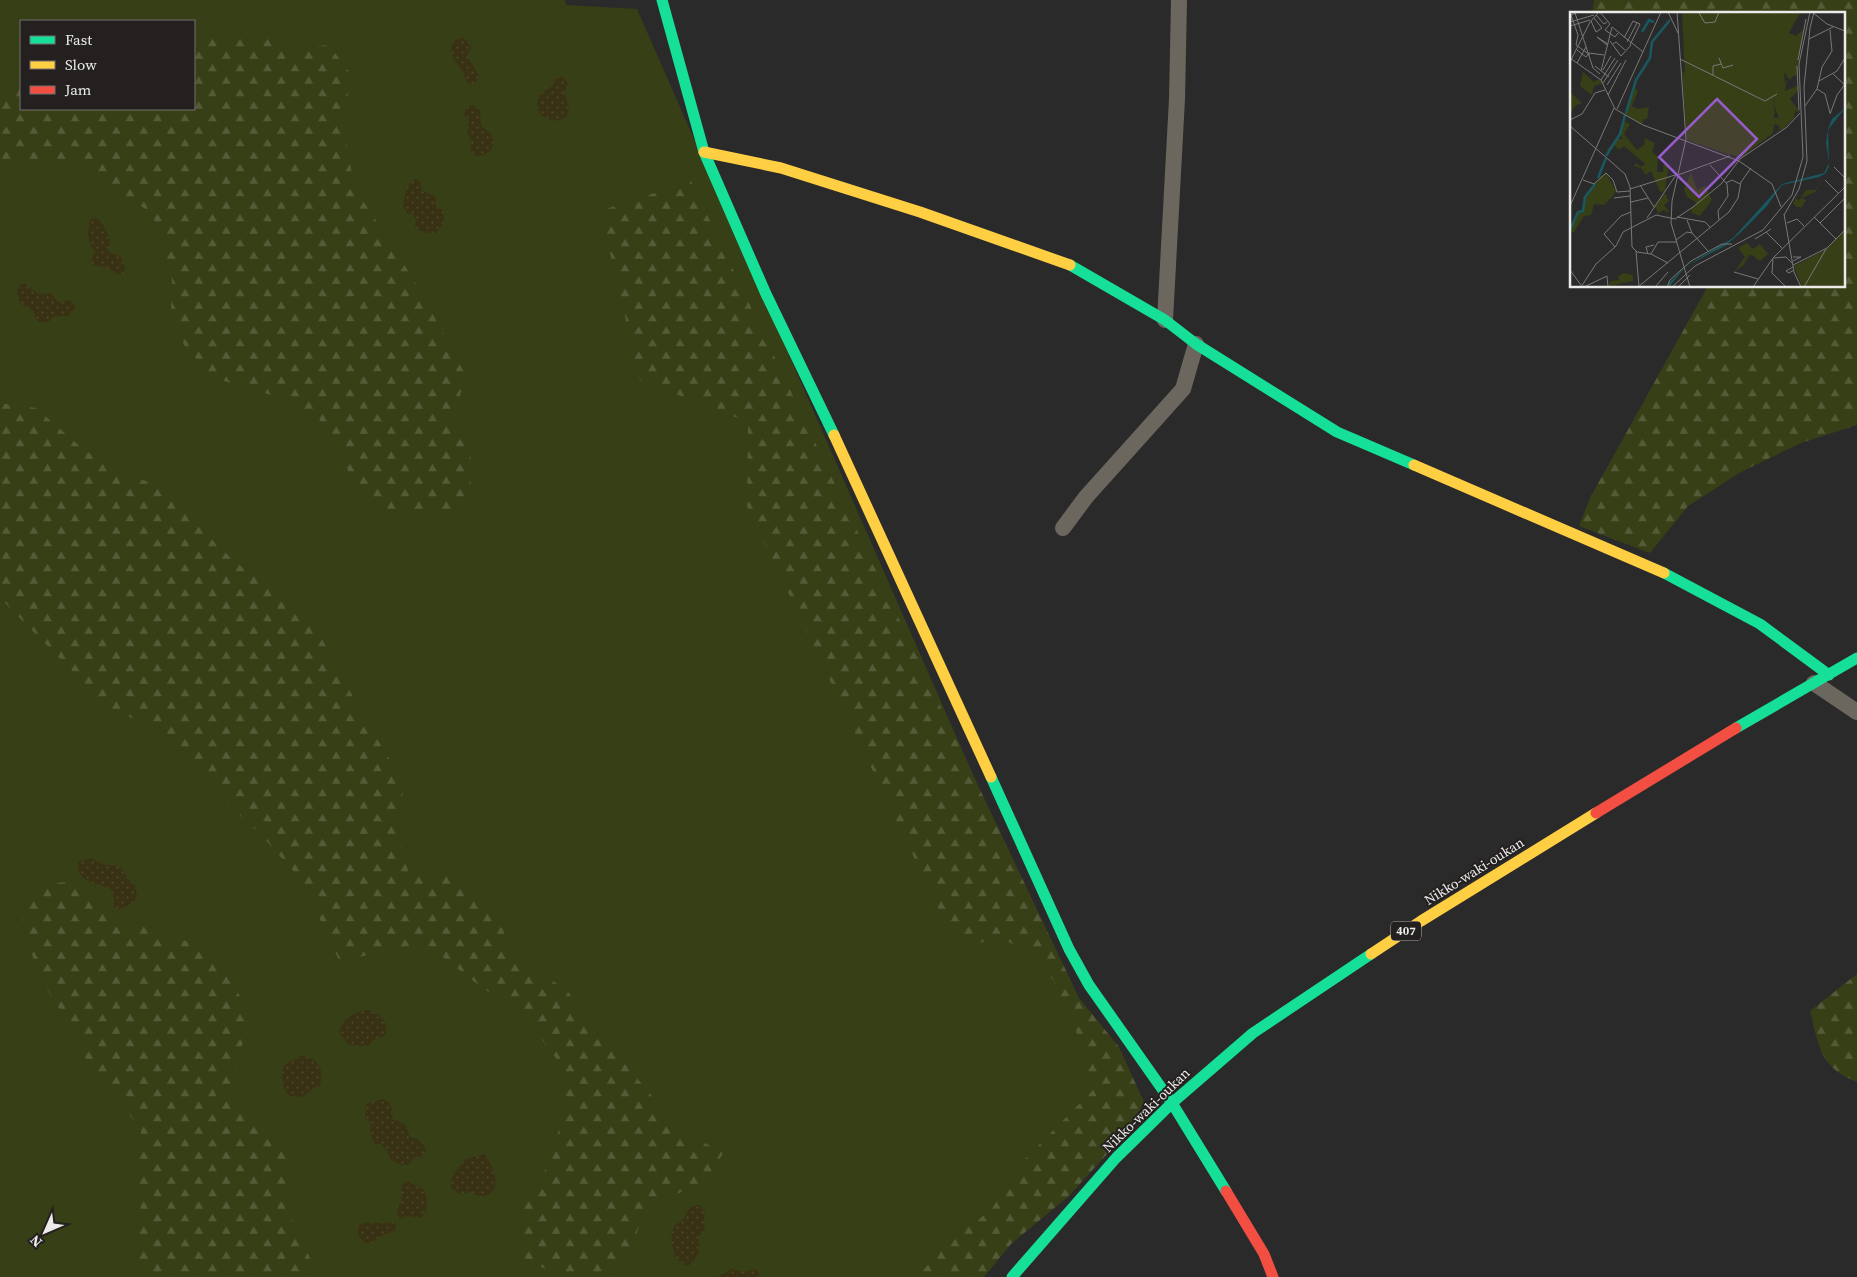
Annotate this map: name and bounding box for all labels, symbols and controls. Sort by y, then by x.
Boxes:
inset map [1570,12,1844,288]
legend [20,20,195,110]
text: Fast [65,29,92,50]
text: Slow [65,54,97,75]
text: Jam [64,79,92,100]
street label: Nikko-waki-oukan [1420,832,1528,910]
road number: 407 [1391,921,1421,940]
street label: Nikko-waki-oukan [1098,1063,1194,1157]
north arrow [20,1207,70,1257]
text: N [25,1231,46,1252]

